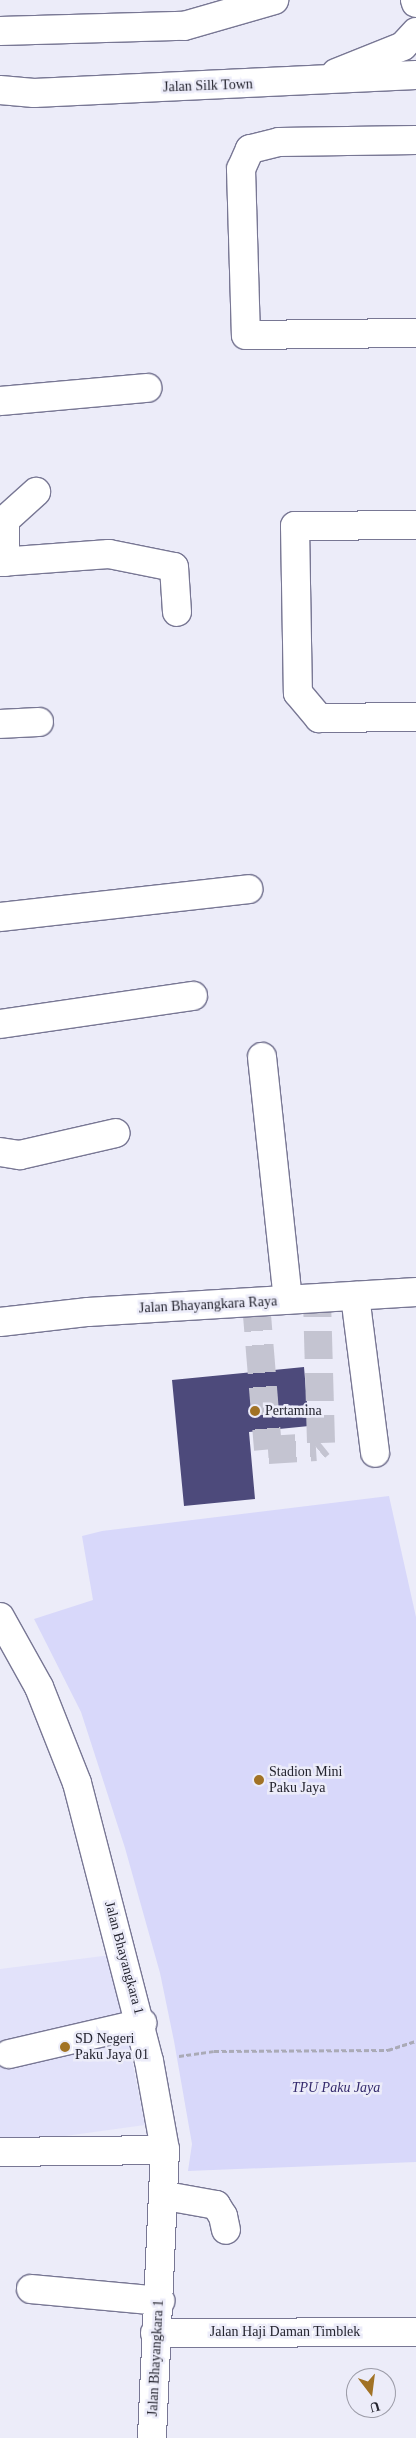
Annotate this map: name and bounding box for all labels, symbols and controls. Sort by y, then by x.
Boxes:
street label: Jalan Silk Town [163,76,253,96]
street label: Jalan Bhayangkara Raya [138,1293,278,1317]
place label: Pertamina [265,1403,322,1419]
marker: Pertamina [249,1405,261,1417]
place label: Stadion Mini Paku Jaya [269,1764,343,1796]
marker: Stadion Mini Paku Jaya [253,1774,265,1786]
street label: Jalan Bhayangkara 1 [101,1900,147,2016]
place label: SD Negeri Paku Jaya 01 [75,2031,149,2064]
marker: SD Negeri Paku Jaya 01 [59,2041,71,2053]
park label: TPU Paku Jaya [292,2080,380,2096]
street label: Jalan Bhayangkara 1 [145,2299,167,2417]
street label: Jalan Haji Daman Timblek [210,2324,360,2340]
north arrow [346,2368,396,2418]
text: U [368,2398,382,2416]

